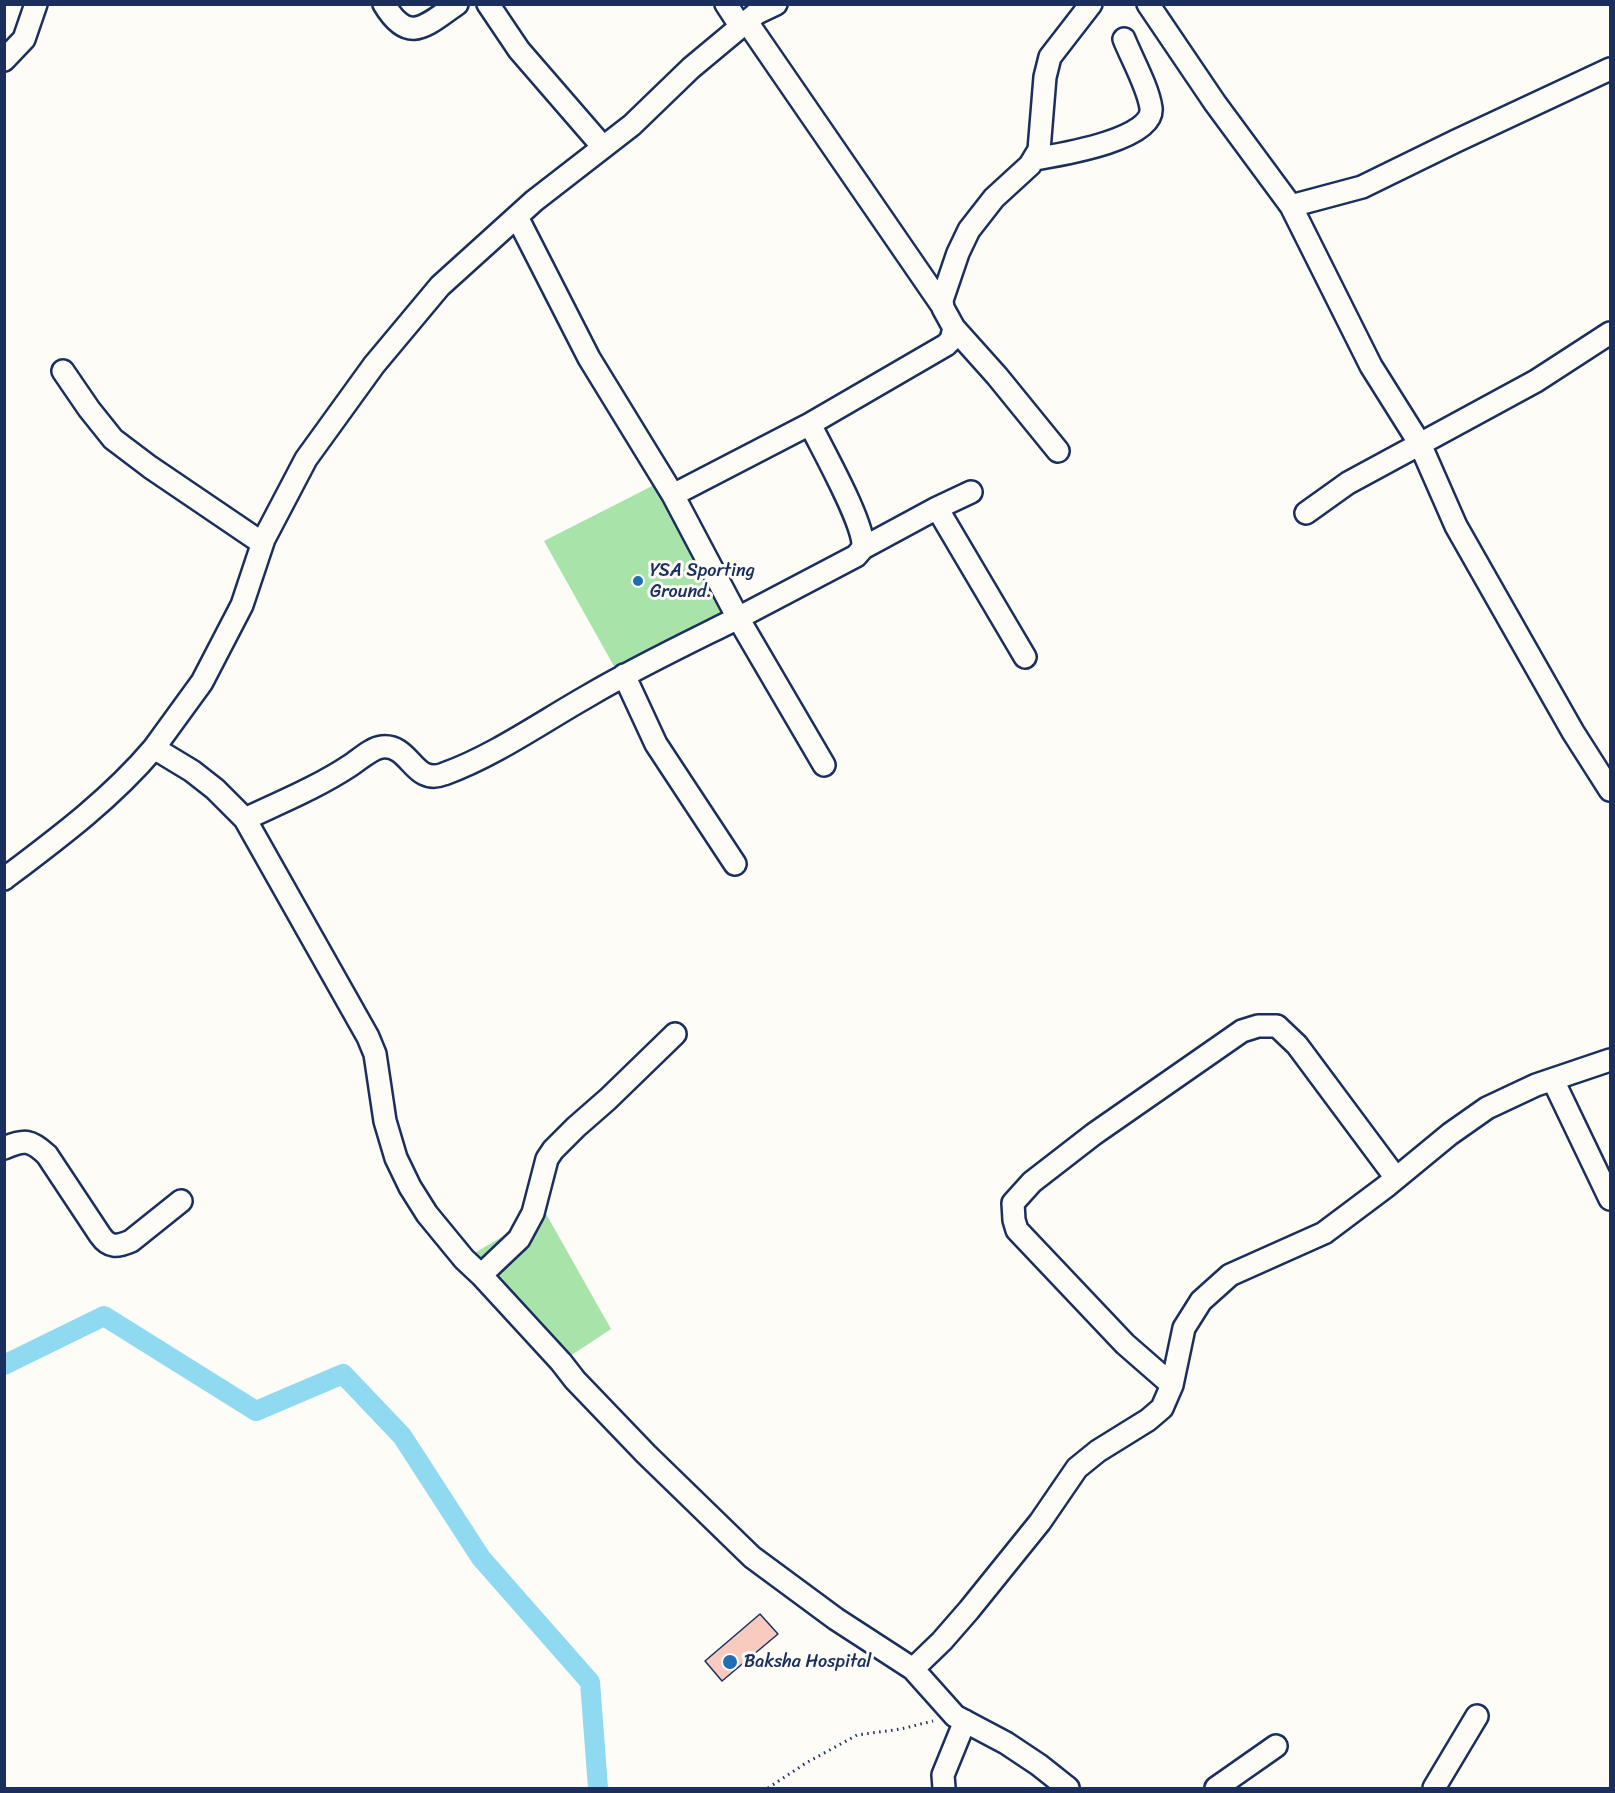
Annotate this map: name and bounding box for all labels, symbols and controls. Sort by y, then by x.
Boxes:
place label: YSA Sporting Ground. [650,560,755,602]
marker: YSA Sporting Ground. [631,574,645,588]
place label: Baksha Hospital [744,1651,871,1673]
marker: Baksha Hospital [721,1653,739,1671]

